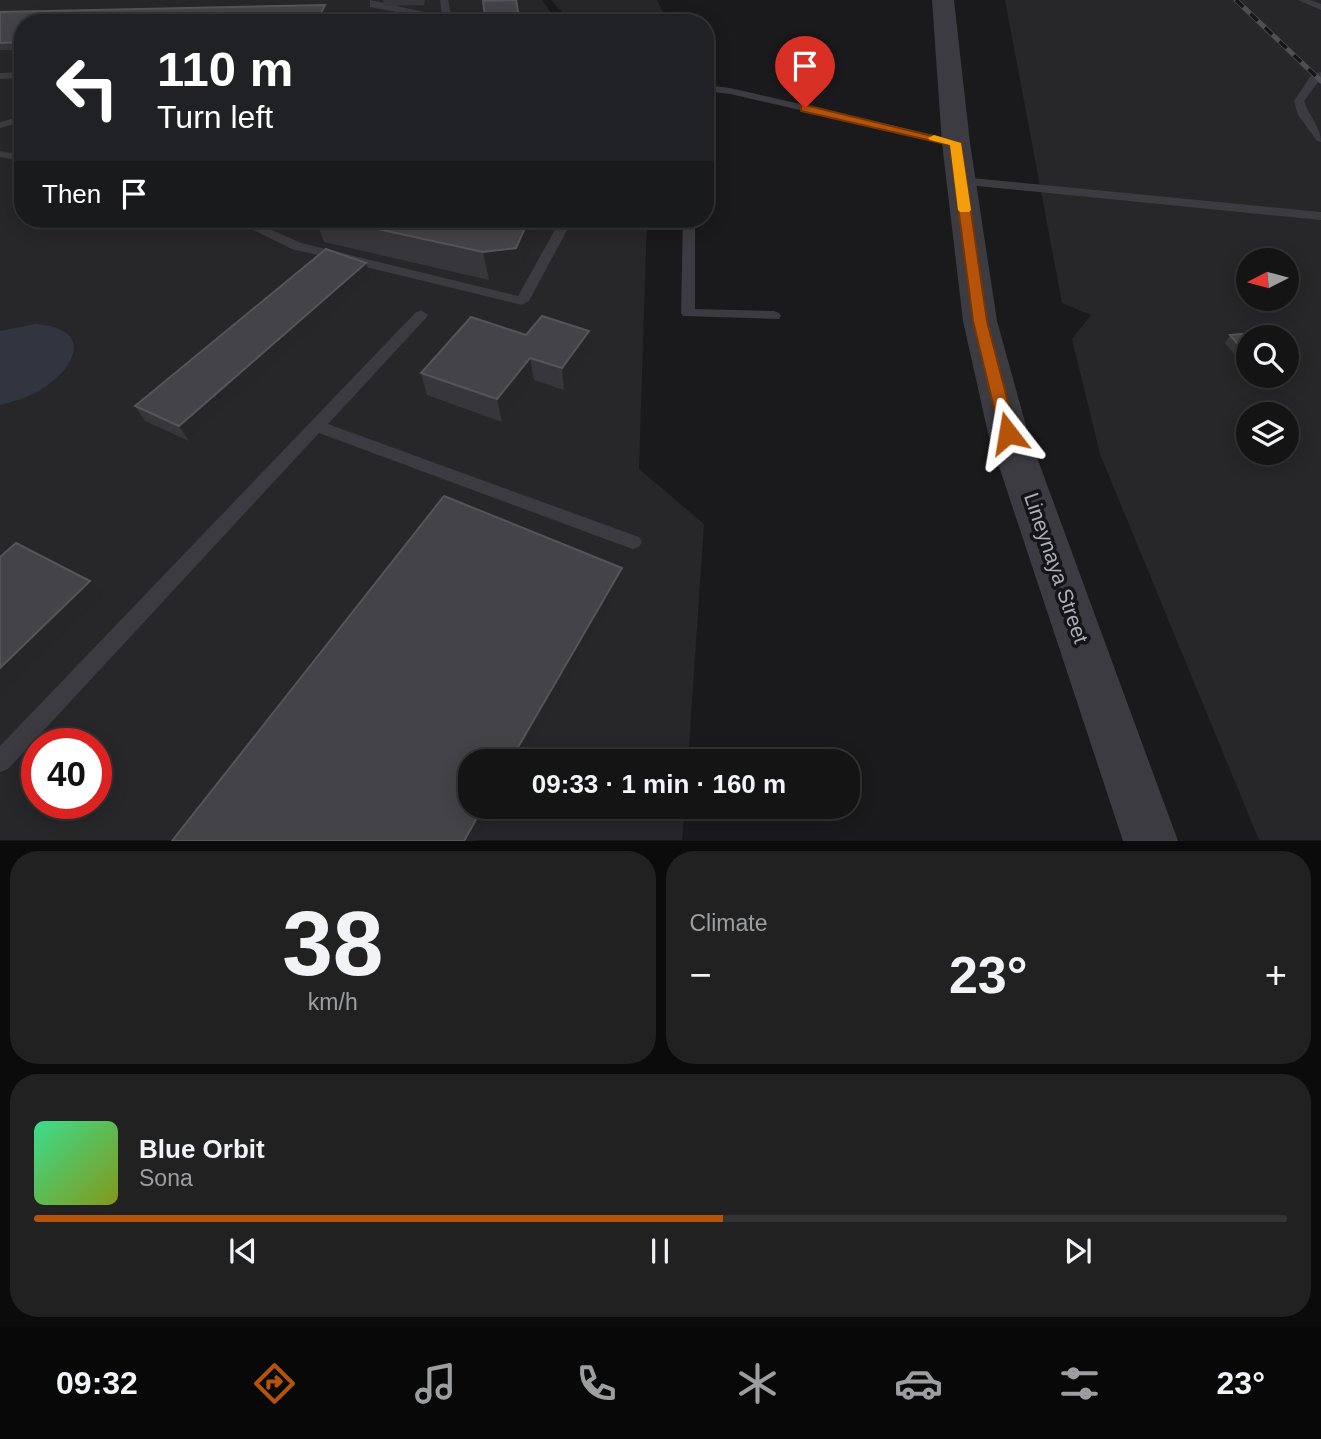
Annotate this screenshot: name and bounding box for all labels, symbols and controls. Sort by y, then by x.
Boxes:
pin [775,36,835,108]
icon: left [42,42,133,133]
text: 110 m [157,42,293,96]
icon: arrive [786,47,824,85]
text: Turn left [157,99,273,135]
icon: arrive [115,175,153,213]
text: Then [42,179,101,209]
north arrow [1236,248,1298,312]
map controls [1236,248,1299,465]
button: search [1236,325,1299,388]
position arrow [971,396,1045,470]
button: layers [1236,402,1299,465]
street label: Lineynaya Street [1020,490,1093,646]
speed limit sign: 40 [21,728,112,819]
text: 09:33 · 1 min · 160 m [532,769,786,799]
text: 38 [282,893,383,994]
text: Climate [690,910,767,936]
text: 23° [949,946,1028,1004]
text: − [690,954,712,996]
text: + [1265,954,1287,996]
text: km/h [308,989,358,1015]
text: Blue Orbit [139,1134,265,1164]
text: Sona [139,1165,193,1191]
icon: previous [224,1232,262,1270]
icon: pause [641,1232,679,1270]
icon: next [1059,1232,1097,1270]
icon: directions [250,1359,299,1408]
icon: music [411,1359,460,1408]
icon: phone [572,1359,621,1408]
icon: climate [733,1359,782,1408]
icon: car [894,1359,943,1408]
icon: filters [1055,1359,1104,1408]
text: 09:32 [56,1365,138,1401]
text: 23° [1217,1365,1265,1401]

